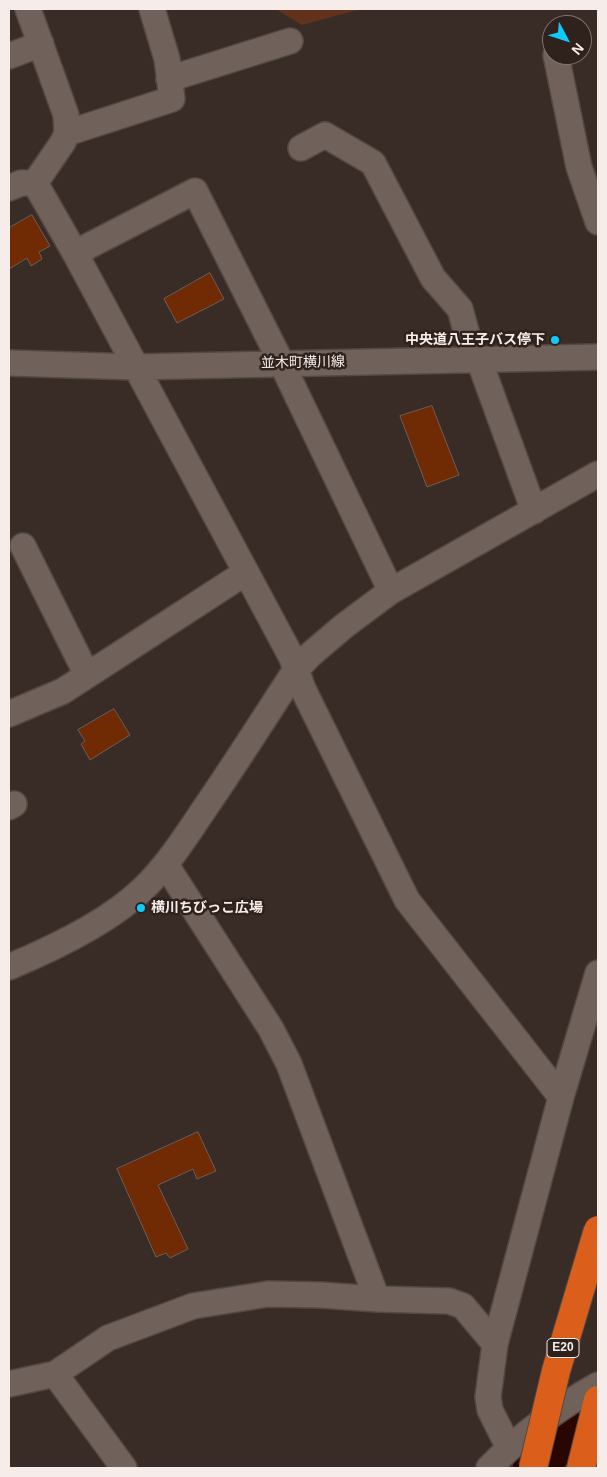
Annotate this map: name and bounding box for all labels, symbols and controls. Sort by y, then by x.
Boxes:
north arrow [542,15,592,65]
text: N [568,40,587,58]
place label: 中央道八王子バス停下 [405,332,545,348]
marker: 中央道八王子バス停下 [549,334,561,346]
street label: 並木町横川線 [261,354,345,372]
place label: 横川ちびっこ広場 [151,900,263,916]
marker: 横川ちびっこ広場 [135,902,147,914]
road number: E20 [547,1339,579,1358]

